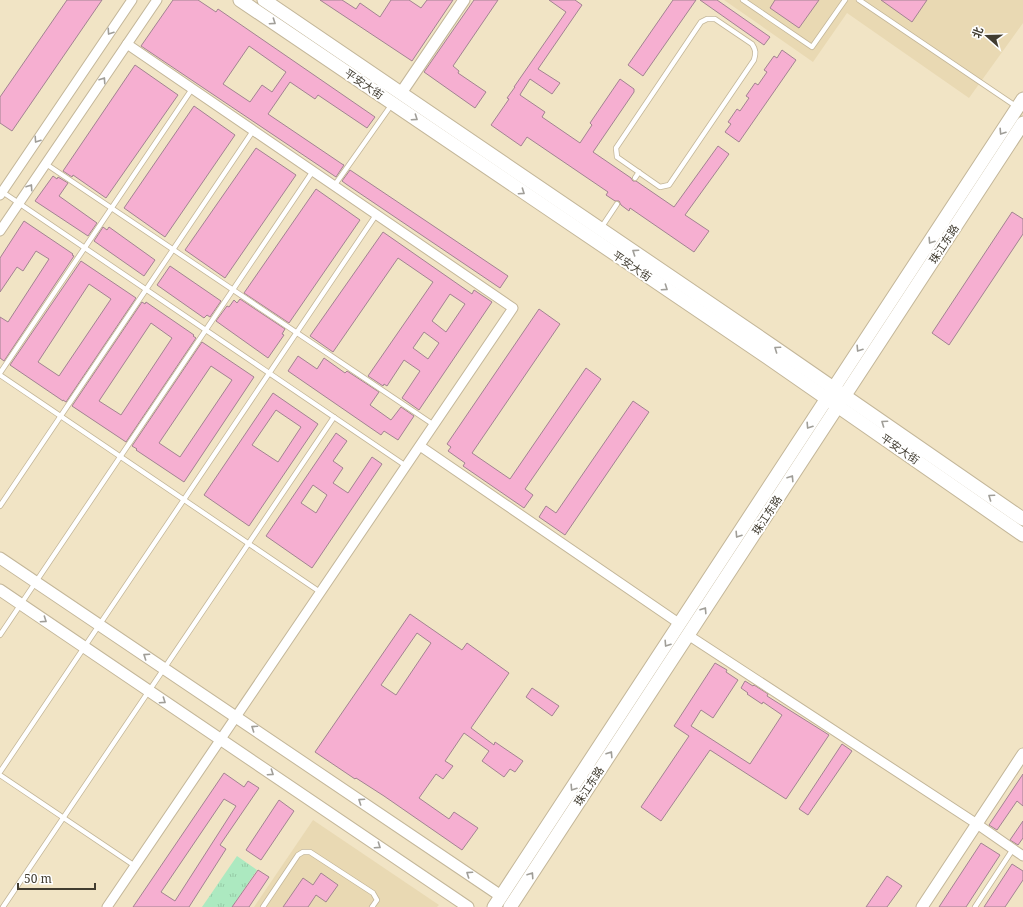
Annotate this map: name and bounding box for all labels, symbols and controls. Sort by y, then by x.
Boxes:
north arrow [967,16,1007,56]
one-way arrow [268,17,275,24]
text: 北 [968,25,986,40]
one-way arrow [107,28,115,35]
street label: 平安大街 [342,65,387,102]
one-way arrow [98,77,106,84]
one-way arrow [411,113,418,121]
one-way arrow [999,128,1006,135]
one-way arrow [34,136,42,143]
one-way arrow [25,185,32,192]
one-way arrow [518,187,525,194]
street label: 珠江东路 [925,221,962,266]
one-way arrow [928,237,935,244]
street label: 平安大街 [610,247,655,284]
one-way arrow [632,249,639,257]
one-way arrow [660,283,667,290]
one-way arrow [857,345,864,352]
one-way arrow [774,346,781,354]
one-way arrow [881,420,888,428]
one-way arrow [806,422,814,429]
street label: 平安大街 [878,430,923,467]
one-way arrow [786,475,794,482]
street label: 珠江东路 [748,492,785,537]
one-way arrow [988,494,995,502]
one-way arrow [735,531,743,538]
one-way arrow [700,607,707,614]
one-way arrow [40,615,47,623]
one-way arrow [664,640,672,647]
one-way arrow [143,653,150,660]
one-way arrow [159,696,166,704]
one-way arrow [251,725,258,733]
one-way arrow [605,751,613,758]
street label: 珠江东路 [570,763,607,808]
one-way arrow [267,769,274,776]
one-way arrow [570,784,577,791]
one-way arrow [359,799,366,806]
one-way arrow [374,841,381,848]
scale bar [18,865,95,891]
text: 50 m [24,870,52,887]
one-way arrow [466,871,473,879]
one-way arrow [527,872,534,879]

